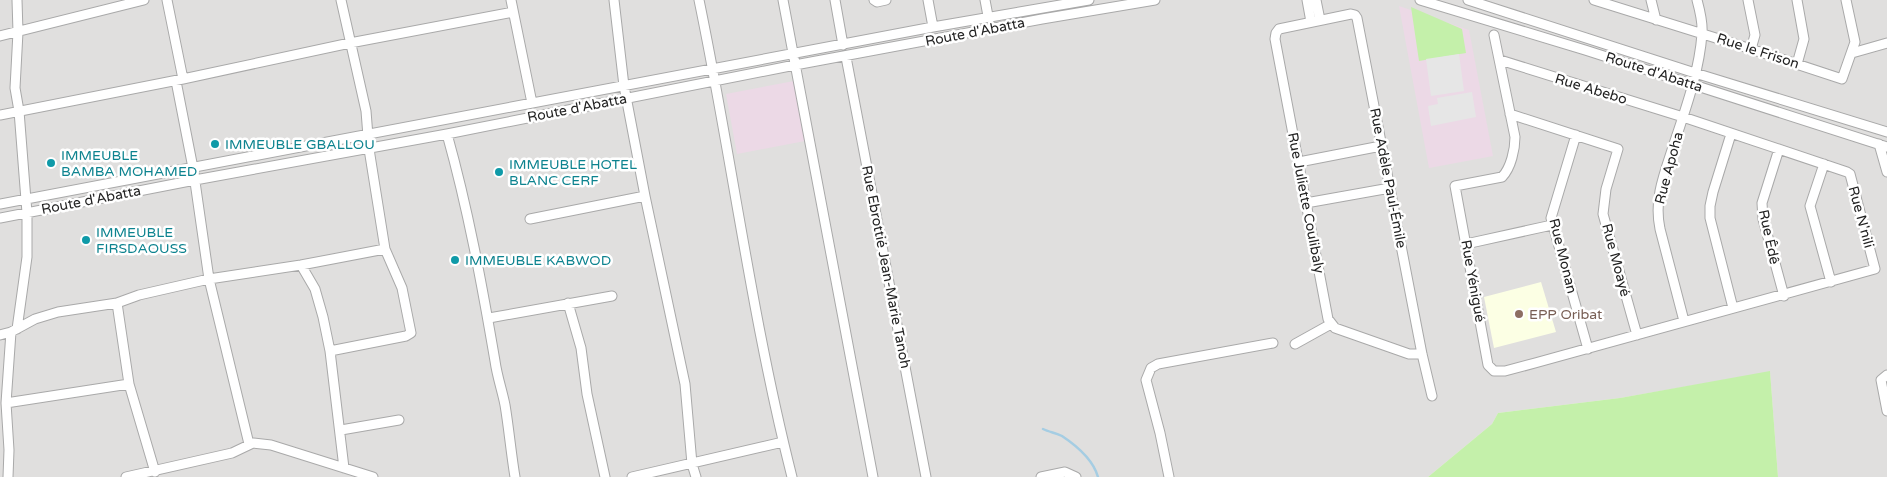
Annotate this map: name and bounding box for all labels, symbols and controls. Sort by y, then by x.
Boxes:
street label: Route d'Abatta [924,14,1026,50]
street label: Rue le Frison [1715,30,1801,72]
street label: Route d'Abatta [1603,48,1705,96]
street label: Rue Abebo [1553,70,1629,108]
street label: Route d'Abatta [526,90,628,126]
street label: Rue Adèle Paul-Émile [1366,106,1410,250]
street label: Rue Apoha [1651,130,1687,206]
street label: Rue Juliette Coulibaly [1284,131,1328,275]
place label: IMMEUBLE GBALLOU [225,136,375,153]
marker: IMMEUBLE GBALLOU [209,138,221,150]
place label: IMMEUBLE BAMBA MOHAMED [61,147,197,180]
place label: IMMEUBLE HOTEL BLANC CERF [509,156,637,189]
marker: IMMEUBLE BAMBA MOHAMED [45,157,57,169]
street label: Rue Ebrottié Jean-Marie Tanoh [858,164,914,370]
marker: IMMEUBLE HOTEL BLANC CERF [493,166,505,178]
street label: Route d'Abatta [40,182,142,218]
street label: Rue N'nili [1845,184,1877,250]
street label: Rue Êdê [1755,208,1783,266]
street label: Rue Monan [1545,217,1581,295]
street label: Rue Moayé [1598,222,1634,298]
place label: IMMEUBLE FIRSDAOUSS [96,224,187,257]
marker: IMMEUBLE FIRSDAOUSS [80,234,92,246]
street label: Rue Yénigué [1457,239,1489,323]
place label: IMMEUBLE KABWOD [465,252,611,269]
marker: IMMEUBLE KABWOD [449,254,461,266]
place label: EPP Oribat [1529,306,1603,323]
marker: EPP Oribat [1513,308,1525,320]

